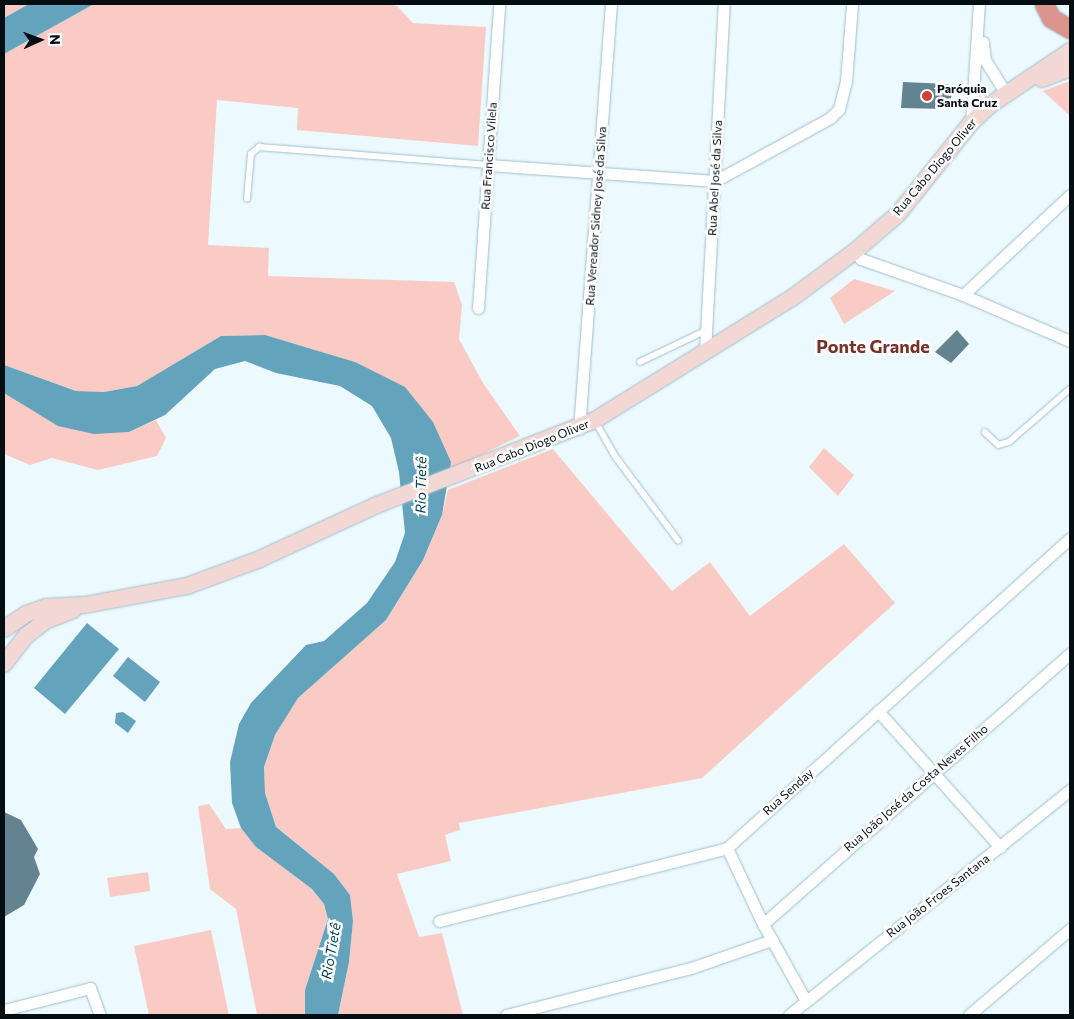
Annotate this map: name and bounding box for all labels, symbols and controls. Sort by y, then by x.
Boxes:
north arrow [15,15,65,65]
text: N [47,34,64,45]
place label: Paróquia Santa Cruz [937,82,997,110]
marker: Paróquia Santa Cruz [921,90,933,102]
street label: Rua Francisco Vilela [478,102,500,210]
street label: Rua Cabo Diogo Oliver [890,116,980,218]
street label: Rua Abel José da Silva [705,120,725,236]
street label: Rua Vereador Sidney José da Silva [583,126,609,306]
district label: Ponte Grande [816,335,930,357]
street label: Rua Cabo Diogo Oliver [473,416,591,476]
water label: Rio Tietê [412,456,430,514]
street label: Rua João José da Costa Neves Filho [841,721,991,855]
street label: Rua Senday [760,766,816,818]
street label: Rua João Froes Santana [884,851,992,941]
water label: Rio Tietê [318,922,344,980]

